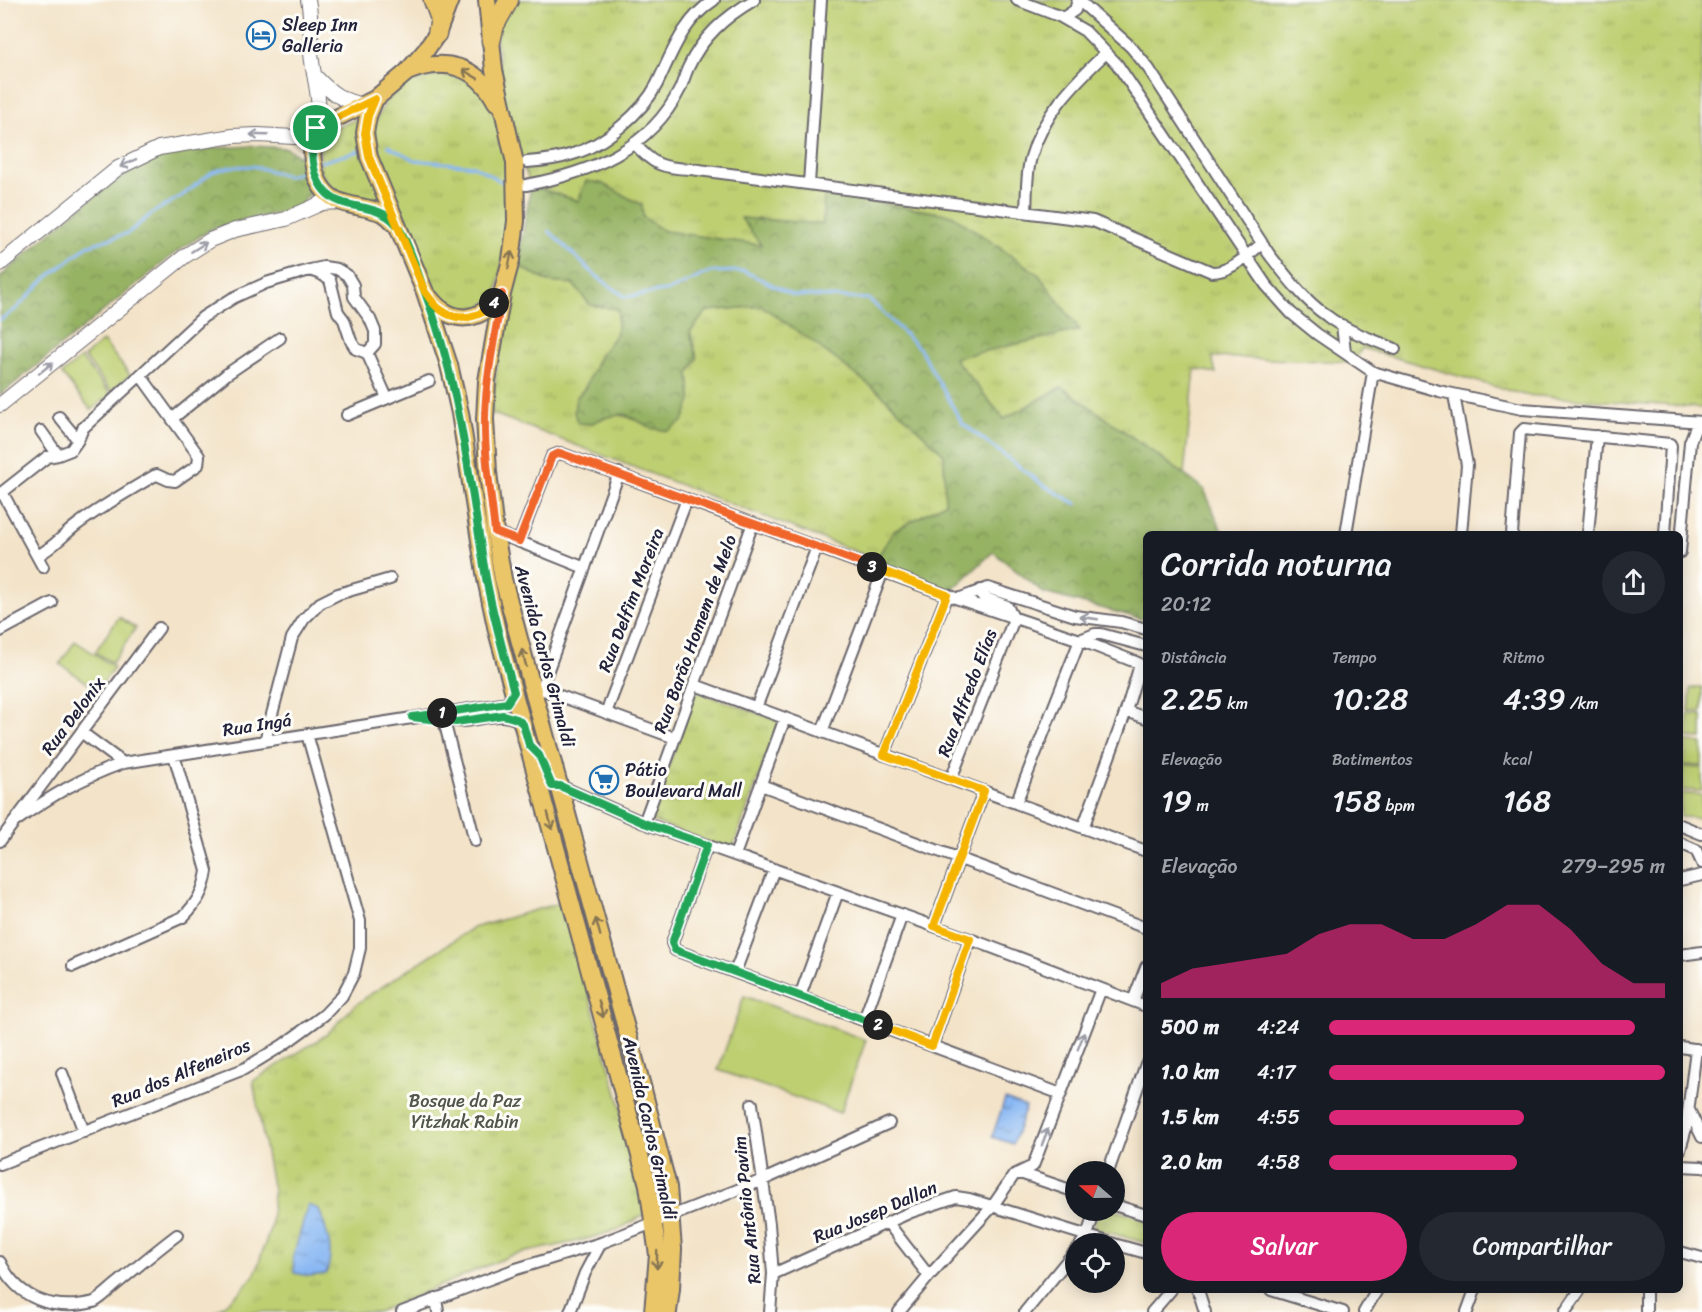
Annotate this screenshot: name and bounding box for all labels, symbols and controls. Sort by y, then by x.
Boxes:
place label: Sleep Inn Galleria [282,9,358,62]
hotel icon: Sleep Inn Galleria [245,19,277,51]
one-way arrow [462,67,479,79]
pin [290,102,341,153]
icon: arrive [299,111,332,144]
one-way arrow [250,130,270,141]
one-way arrow [119,158,137,170]
one-way arrow [190,241,207,253]
one-way arrow [505,250,516,270]
pin: 4 [479,288,509,318]
text: 4 [489,288,499,317]
one-way arrow [37,361,53,374]
street label: Rua Delfim Moreira [589,523,673,677]
street label: Rua Barão Homem de Melo [644,530,746,738]
text: Corrida noturna [1161,535,1392,593]
button: share [1602,551,1665,614]
pin: 3 [857,552,887,582]
text: 3 [868,552,876,581]
street label: Avenida Carlos Grimaldi [505,560,585,752]
text: 20:12 [1161,587,1211,622]
one-way arrow [1079,612,1099,623]
street label: Rua Alfredo Elías [928,624,1006,762]
text: Distância [1161,643,1227,672]
text: Tempo [1332,643,1377,672]
text: Ritmo [1503,643,1545,672]
one-way arrow [518,649,530,668]
street label: Rua Delonix [33,669,114,762]
text: 2.25 [1161,672,1223,726]
text: 10:28 [1332,672,1408,726]
text: 4:39 [1503,672,1566,726]
text: km [1223,689,1248,718]
text: /km [1566,689,1599,718]
pin: 1 [427,698,457,728]
text: 1 [439,698,445,727]
street label: Rua Ingá [220,704,294,746]
text: Elevação [1161,745,1222,774]
text: Batimentos [1332,745,1413,774]
text: kcal [1503,745,1532,774]
place label: Pátio Boulevard Mall [625,754,743,807]
supermarket icon: Pátio Boulevard Mall [588,764,620,796]
text: 19 [1161,774,1192,828]
text: 158 [1332,774,1381,828]
text: 168 [1503,774,1551,828]
text: m [1192,791,1209,820]
text: bpm [1381,791,1415,820]
one-way arrow [545,811,556,830]
text: Elevação [1161,849,1237,884]
text: 279–295 m [1562,849,1665,884]
one-way arrow [592,918,604,937]
one-way arrow [596,999,607,1018]
pin: 2 [863,1010,893,1040]
text: 2 [873,1010,883,1039]
text: 500 m [1161,1010,1219,1045]
text: 4:24 [1257,1010,1300,1045]
street label: Rua dos Alfeneiros [106,1029,256,1117]
street label: Avenida Carlos Grimaldi [613,1032,687,1224]
one-way arrow [1076,1032,1087,1051]
text: 1.0 km [1161,1055,1219,1090]
text: 4:17 [1257,1055,1296,1090]
park label: Bosque da Paz Yitzhak Rabin [409,1085,522,1138]
text: 1.5 km [1161,1100,1219,1135]
text: 4:55 [1257,1100,1300,1135]
one-way arrow [1040,1128,1051,1147]
street label: Rua Antônio Pavim [723,1134,771,1286]
text: 2.0 km [1161,1145,1222,1180]
text: 4:58 [1257,1145,1300,1180]
north arrow [1065,1161,1125,1221]
map controls [1065,1161,1125,1293]
street label: Rua Josep Dallan [808,1171,942,1253]
button: Salvar [1161,1212,1407,1281]
button: Compartilhar [1419,1212,1665,1281]
button: locate [1065,1233,1125,1293]
one-way arrow [651,1250,663,1270]

